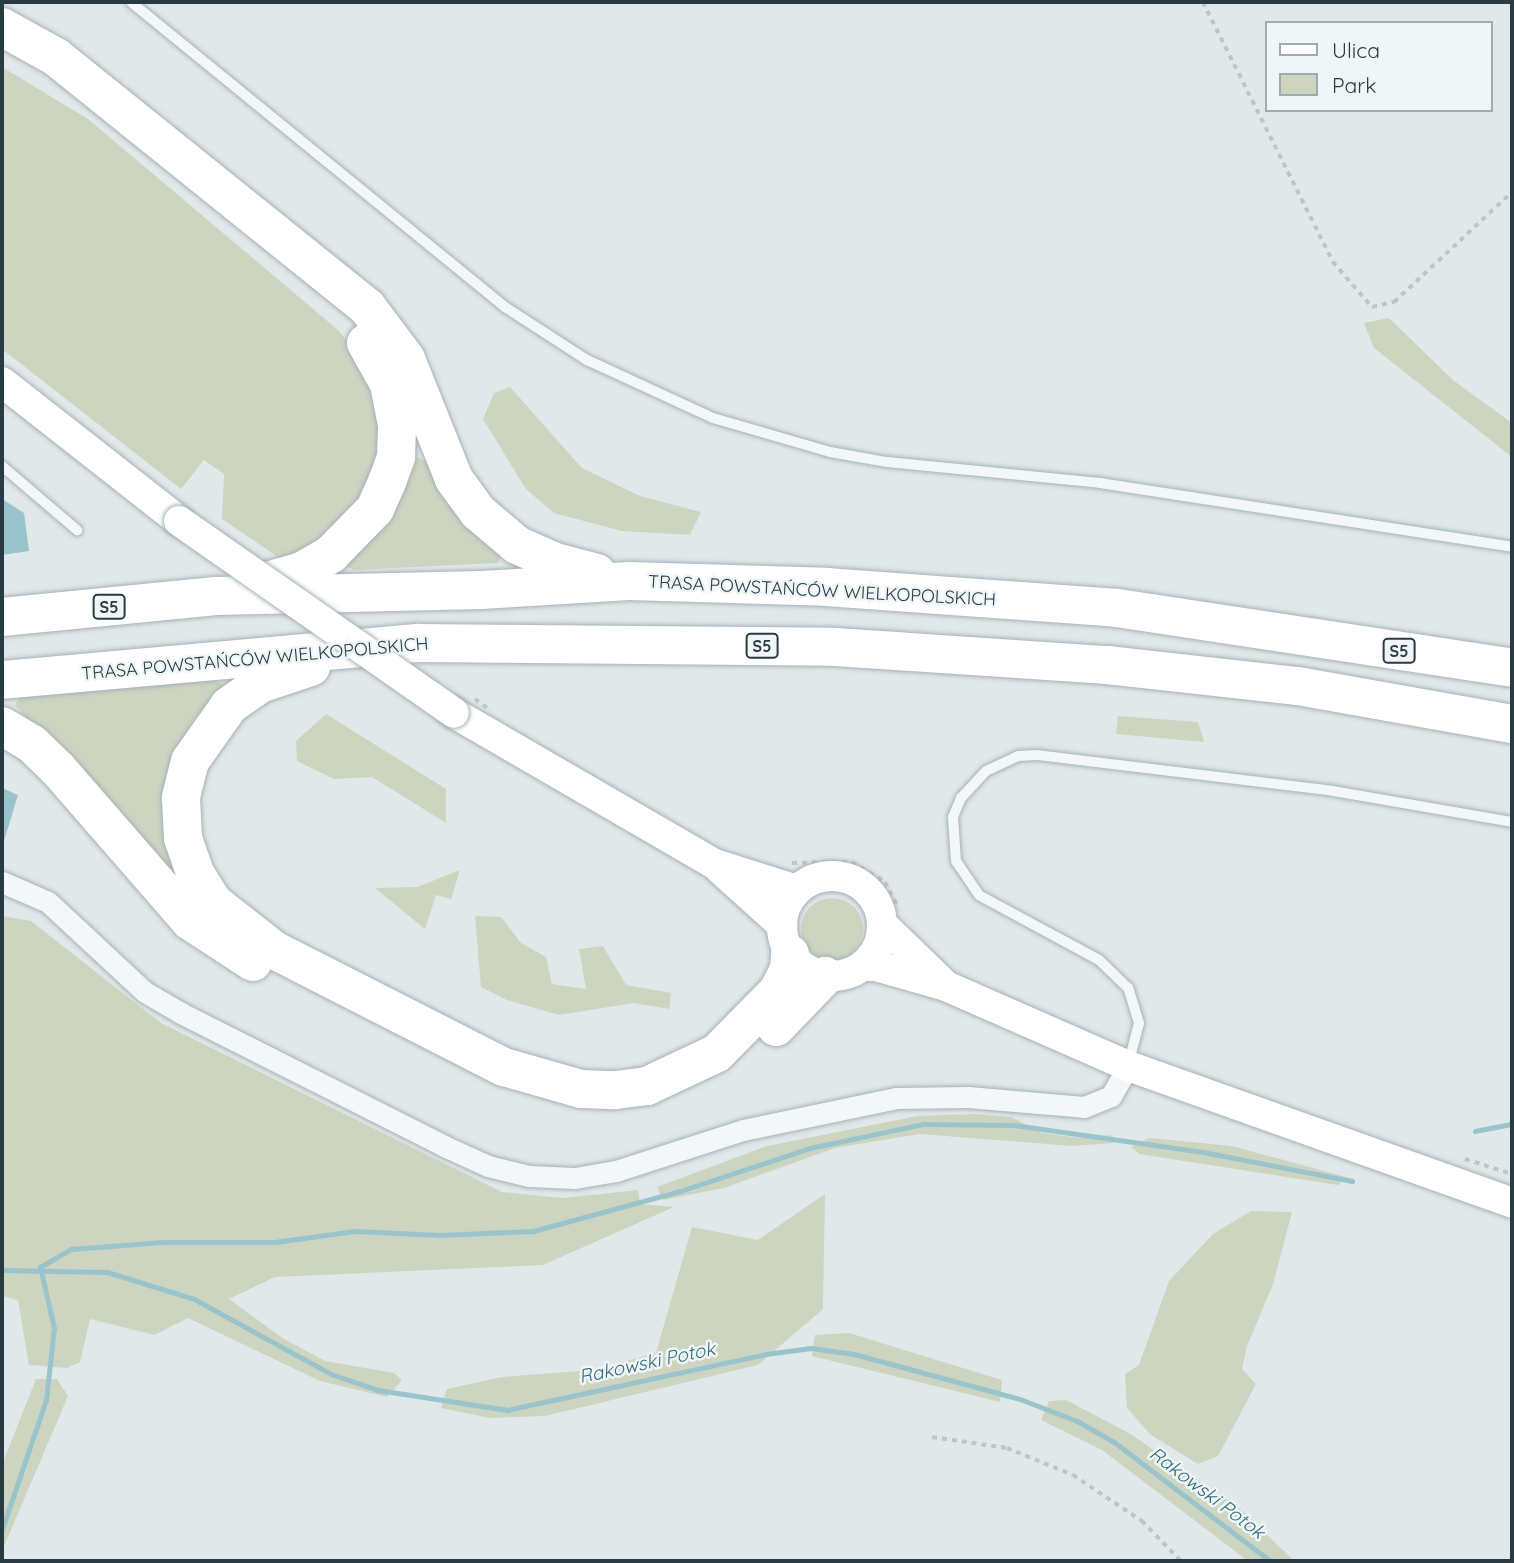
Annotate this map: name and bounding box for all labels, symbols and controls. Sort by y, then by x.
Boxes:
legend [1266,21,1493,112]
text: Ulica [1332,37,1380,63]
text: Park [1332,72,1376,98]
street label: TRASA POWSTAŃCÓW WIELKOPOLSKICH [648,571,996,611]
road number: S5 [92,594,126,620]
street label: TRASA POWSTAŃCÓW WIELKOPOLSKICH [81,633,429,685]
road number: S5 [744,634,780,659]
road number: S5 [1382,638,1416,664]
water label: Rakowski Potok [577,1337,717,1389]
water label: Rakowski Potok [1145,1442,1269,1544]

